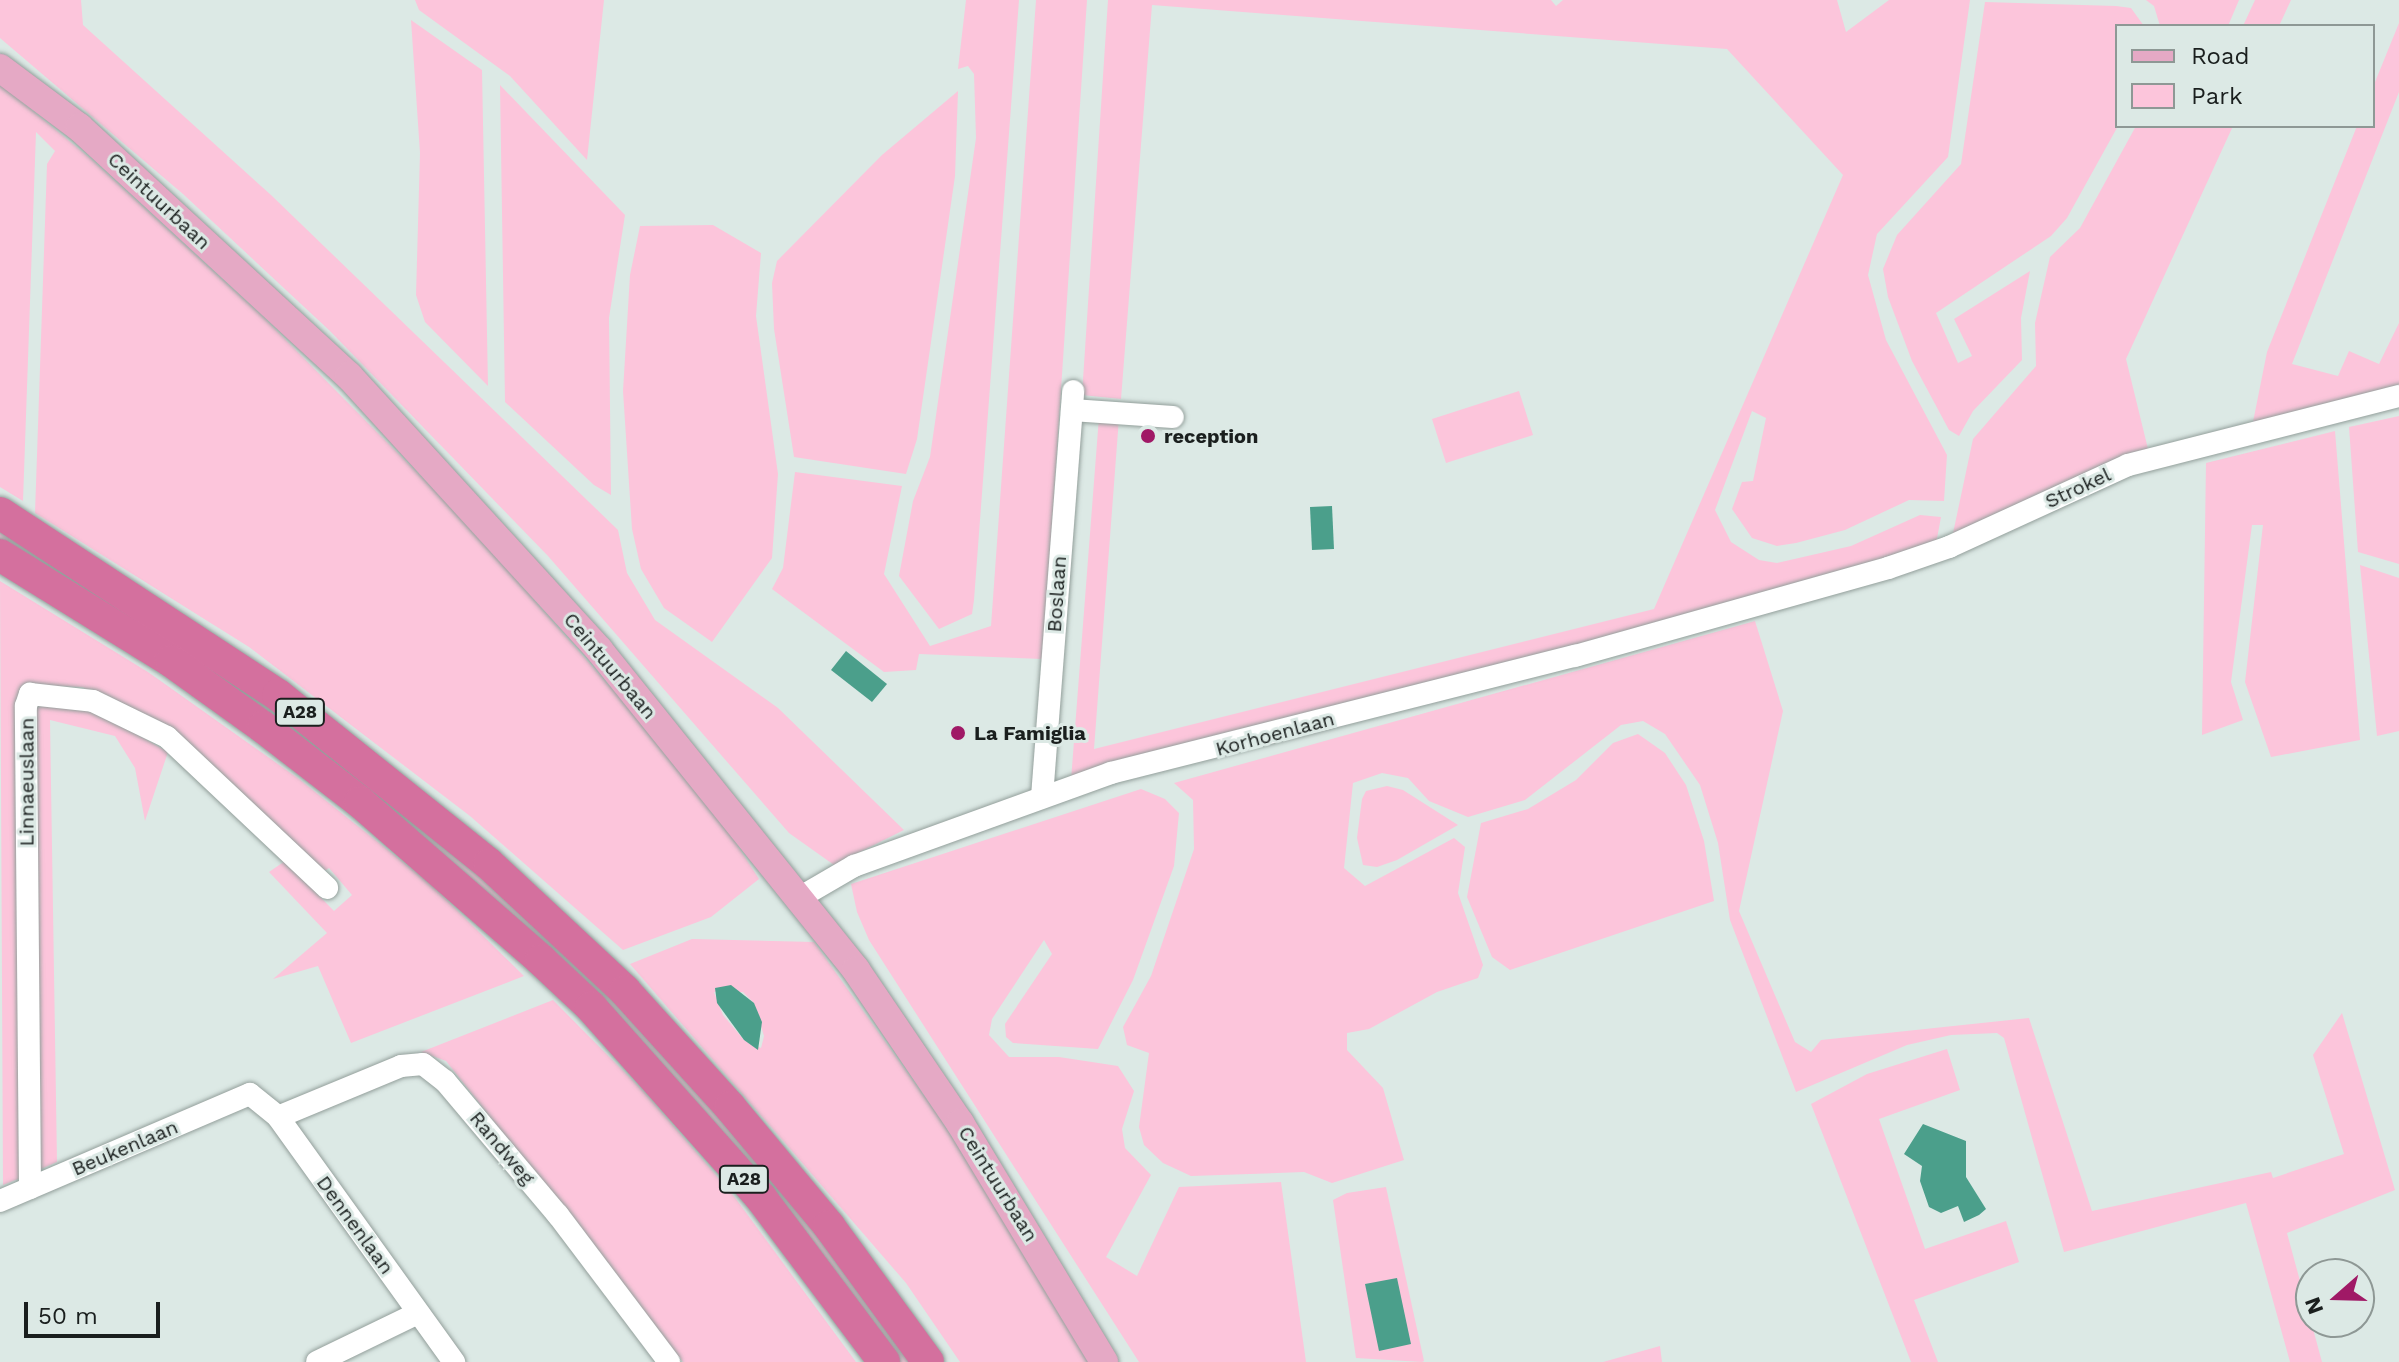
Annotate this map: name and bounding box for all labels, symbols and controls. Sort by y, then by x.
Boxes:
legend [2115,24,2375,128]
text: Road [2191,42,2250,70]
text: Park [2191,82,2243,110]
street label: Ceintuurbaan [103,147,215,255]
place label: reception [1164,424,1258,448]
marker: reception [1139,427,1157,445]
street label: Strokel [2041,462,2115,514]
street label: Boslaan [1042,555,1072,633]
street label: Ceintuurbaan [559,608,661,724]
road number: A28 [274,698,326,726]
street label: Korhoenlaan [1213,707,1337,761]
street label: Linnaeuslaan [15,718,39,846]
place label: La Famiglia [974,721,1086,745]
marker: La Famiglia [949,724,967,742]
street label: Randweg [464,1107,540,1189]
street label: Beukenlaan [68,1115,182,1181]
street label: Ceintuurbaan [953,1122,1043,1246]
road number: A28 [718,1165,770,1193]
street label: Dennenlaan [311,1171,399,1279]
north arrow [2295,1258,2375,1338]
scale bar [28,1286,164,1336]
text: N [2299,1294,2328,1318]
text: 50 m [38,1302,98,1330]

